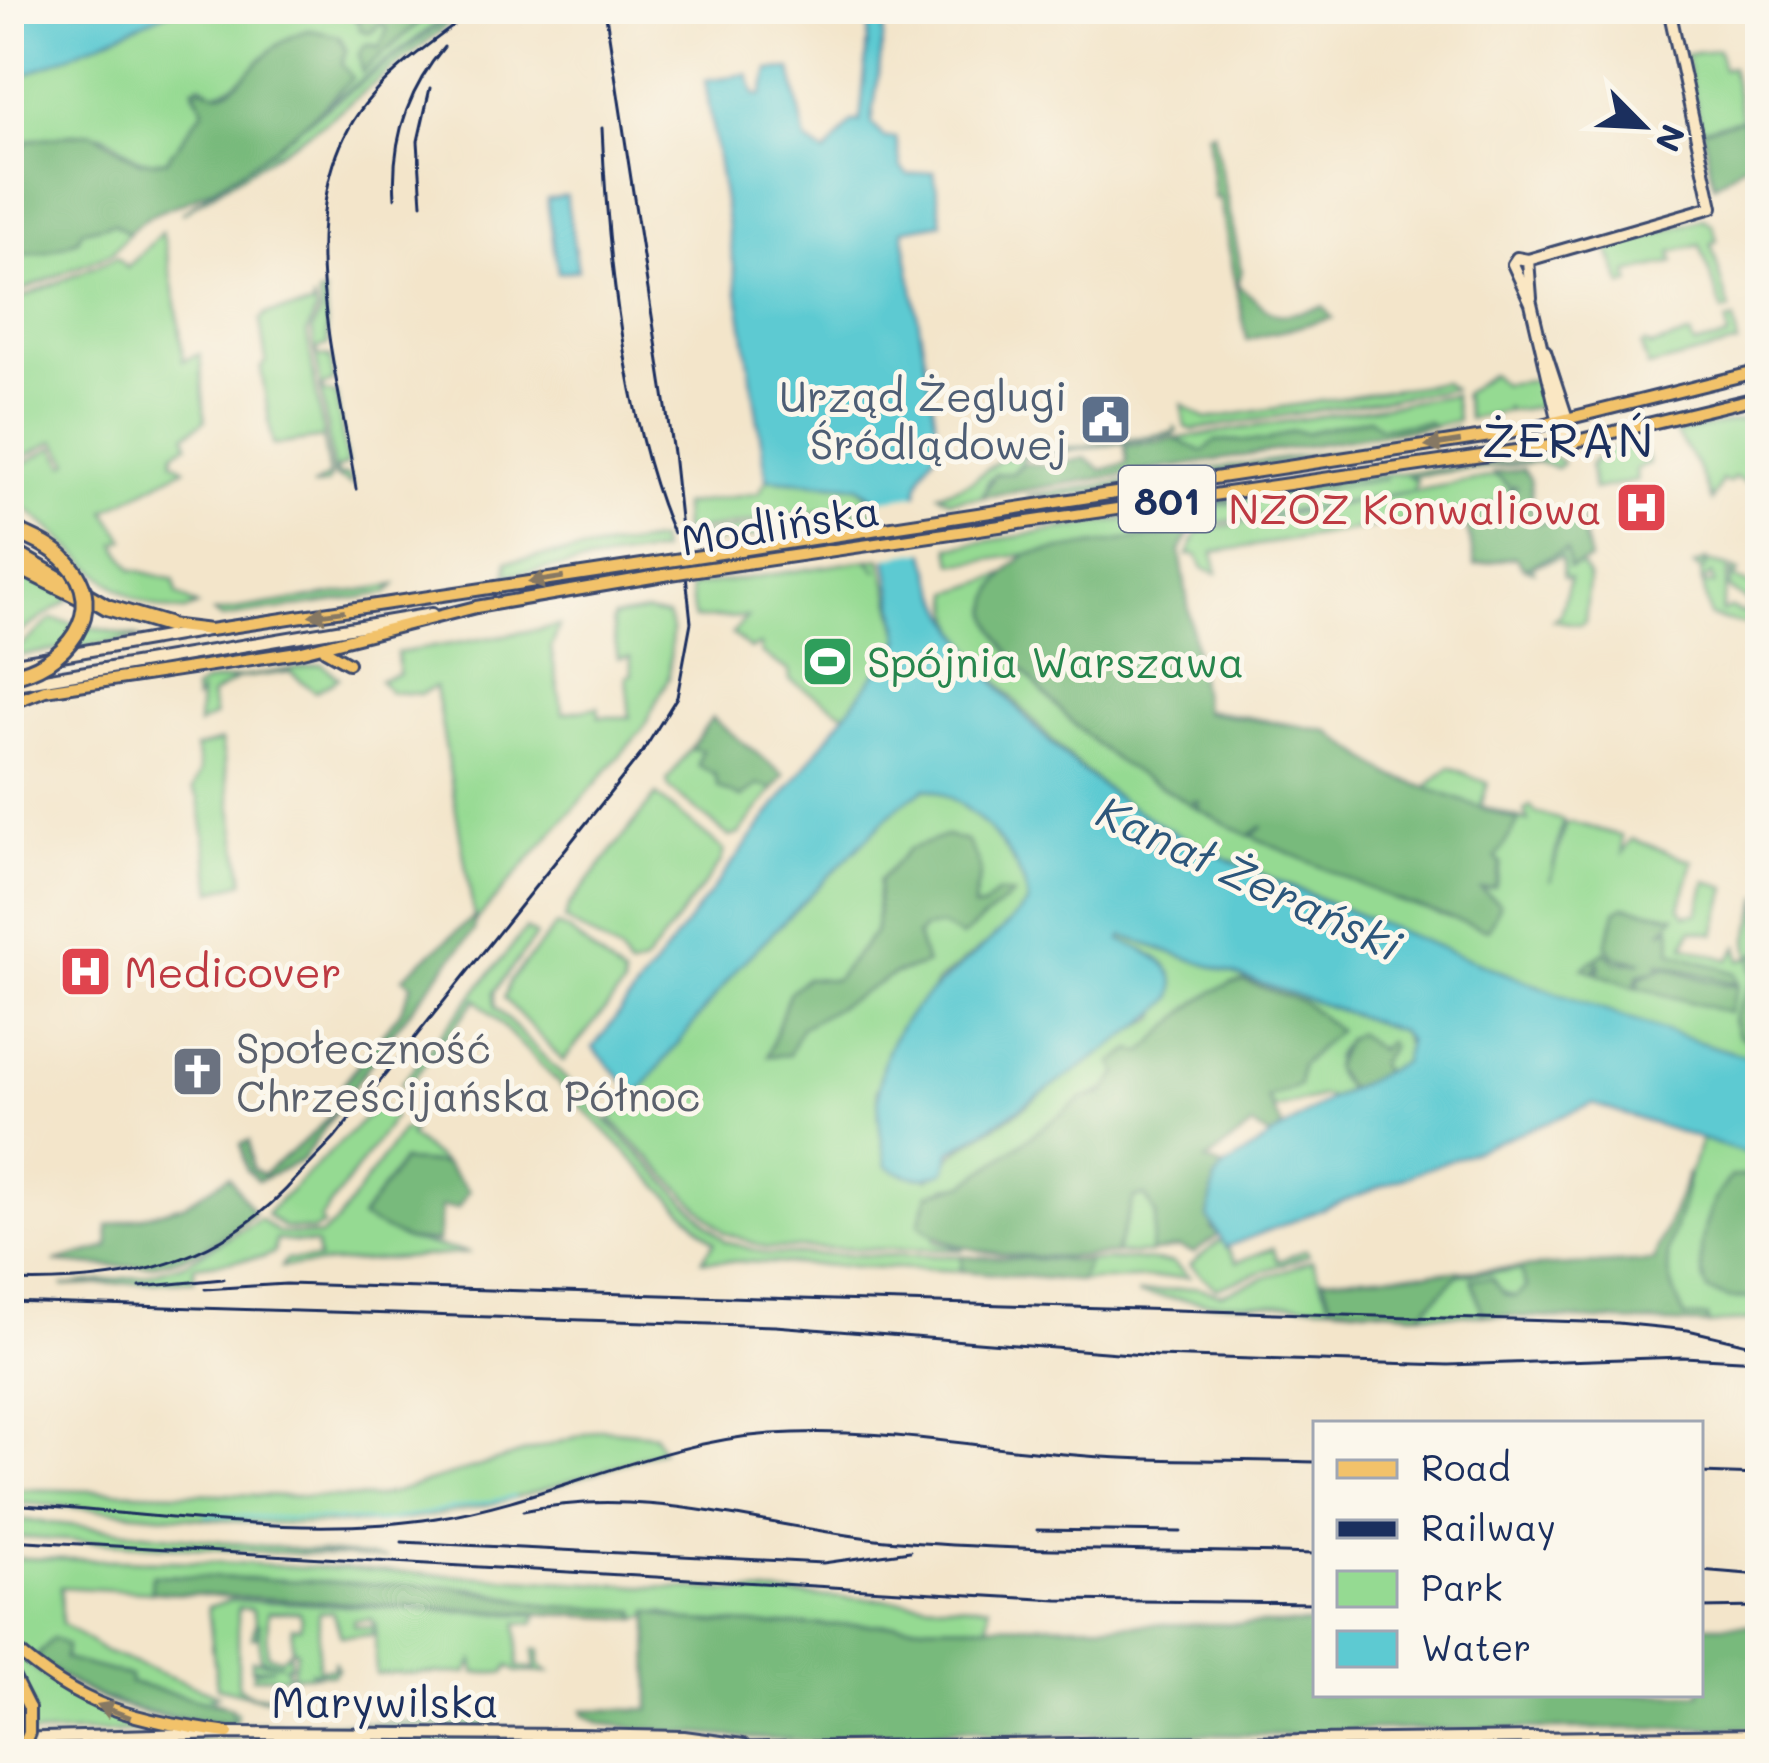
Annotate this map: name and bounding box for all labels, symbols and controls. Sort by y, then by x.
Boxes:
north arrow [1583,66,1703,186]
text: N [1647,119,1697,159]
place label: Urząd Żeglugi Śródlądowej [779,368,1067,471]
public building icon: Urząd Żeglugi Śródlądowej [1078,391,1134,447]
district label: ŻERAŃ [1482,408,1656,470]
one-way arrow [1424,434,1461,453]
road number: 801 [1119,466,1215,532]
hospital icon: NZOZ Konwaliowa [1613,480,1669,536]
street label: Modlińska [677,481,883,567]
place label: NZOZ Konwaliowa [1228,481,1602,536]
one-way arrow [527,571,564,590]
one-way arrow [308,604,345,623]
sports icon: Spójnia Warszawa [800,633,856,689]
place label: Spójnia Warszawa [867,634,1244,689]
water label: Kanał Żerański [1088,781,1412,973]
hospital icon: Medicover [57,943,113,999]
place label: Medicover [124,944,342,999]
place label: Społeczność Chrześcijańska Północ [236,1020,700,1123]
church icon: Społeczność Chrześcijańska Północ [169,1043,225,1099]
legend [1313,1421,1703,1697]
text: Road [1421,1443,1511,1490]
text: Railway [1421,1503,1556,1551]
text: Park [1421,1563,1503,1610]
text: Water [1421,1623,1531,1670]
street label: Marywilska [271,1674,499,1729]
one-way arrow [95,1701,131,1720]

